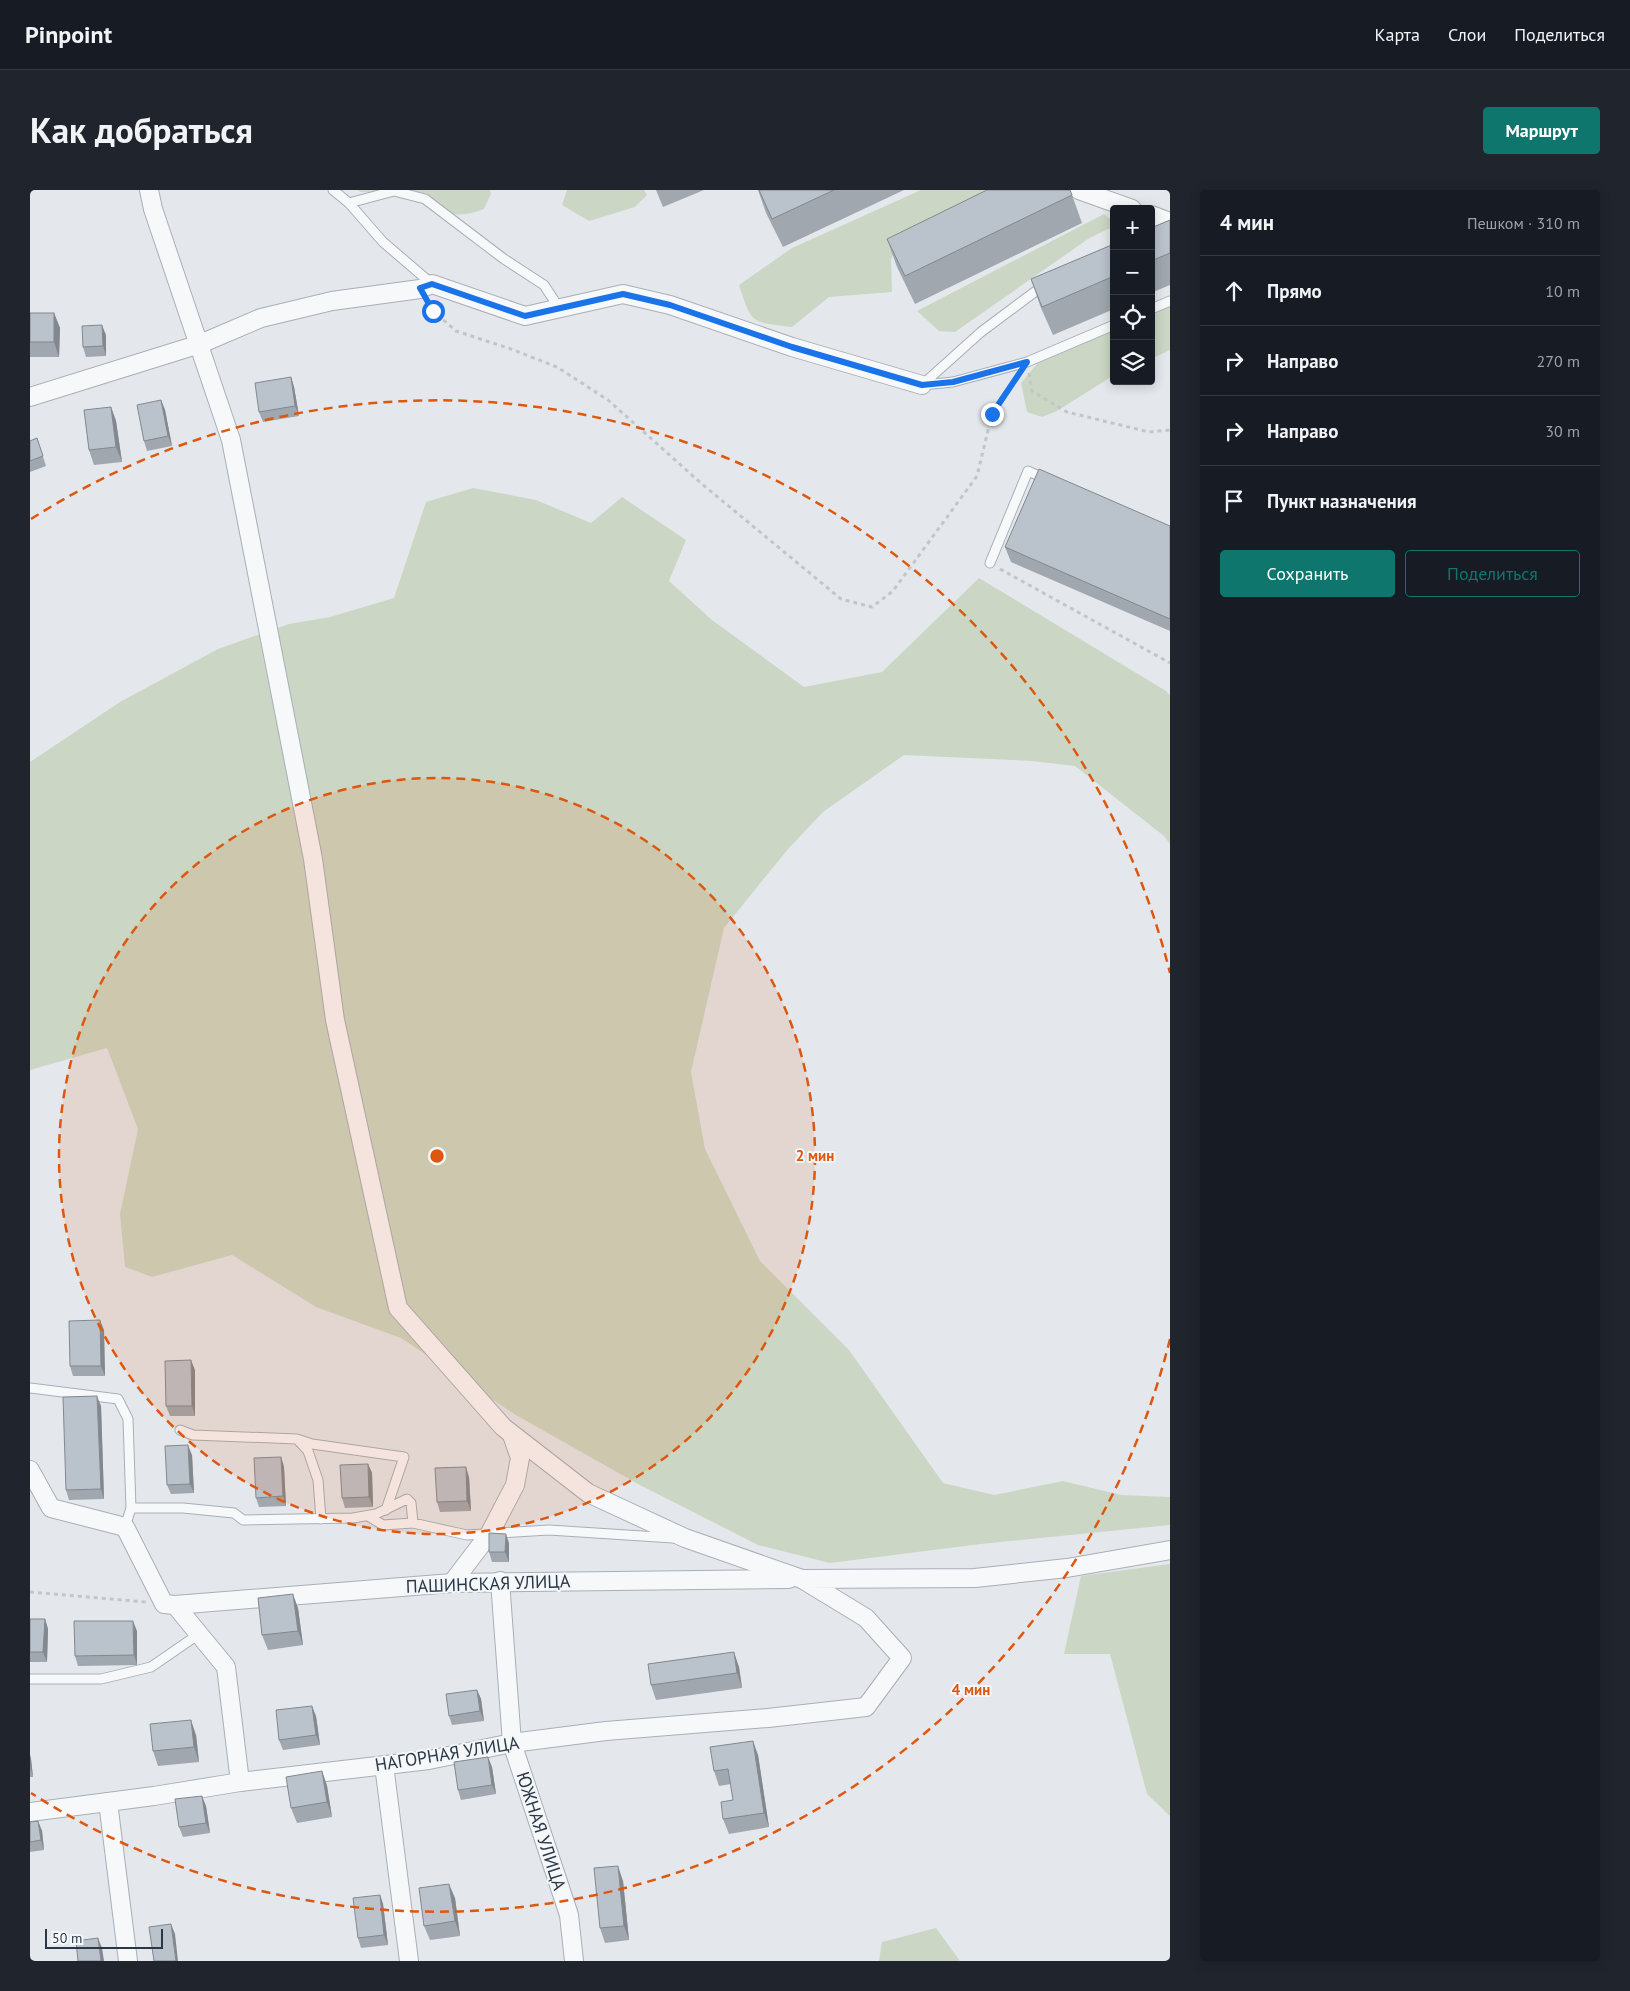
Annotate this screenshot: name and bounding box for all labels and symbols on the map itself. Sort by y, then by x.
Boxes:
route start [422,300,445,323]
route end [981,403,1004,426]
text: 2 мин [796,1146,834,1165]
centre of rings [428,1147,446,1165]
street label: ПАШИНСКАЯ УЛИЦА [405,1569,571,1598]
text: 4 мин [952,1680,990,1699]
street label: НАГОРНАЯ УЛИЦА [373,1731,521,1776]
street label: ЮЖНАЯ УЛИЦА [512,1769,572,1893]
scale bar [45,1926,162,1949]

